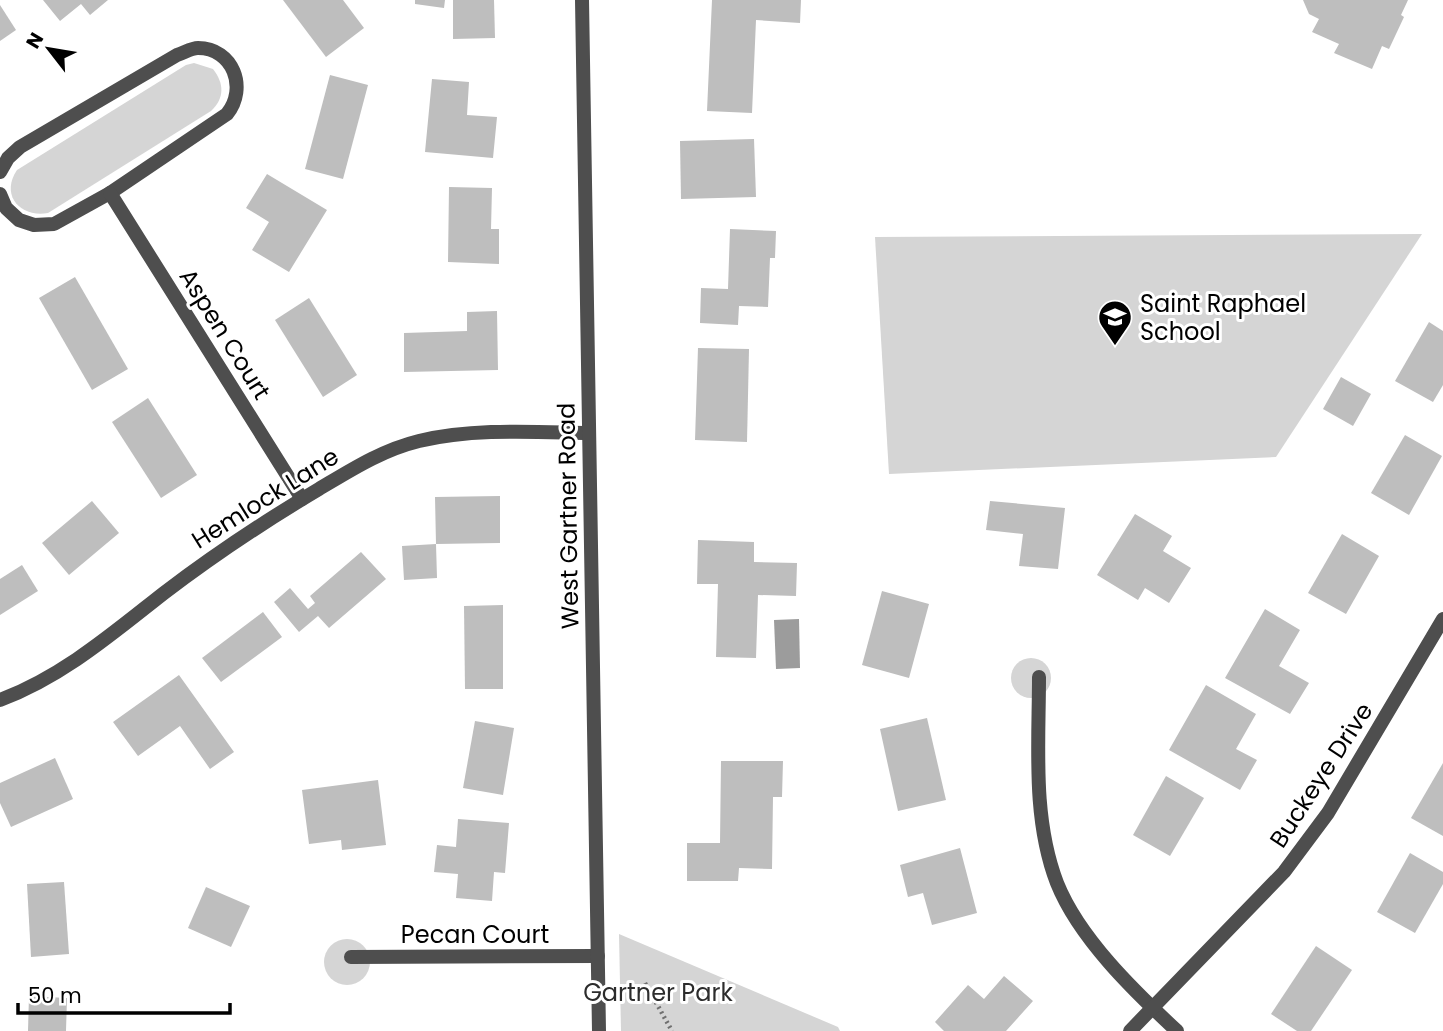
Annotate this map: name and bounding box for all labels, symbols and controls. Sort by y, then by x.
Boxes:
north arrow [14,14,84,84]
text: N [20,27,50,54]
street label: Aspen Court [172,262,278,406]
place label: Saint Raphael School [1140,287,1306,348]
school or university icon: Saint Raphael School [1096,298,1134,347]
street label: West Gartner Road [550,402,586,630]
street label: Hemlock Lane [185,440,345,556]
street label: Buckeye Drive [1262,696,1380,854]
street label: Pecan Court [401,918,549,951]
scale bar [18,972,229,1016]
park label: Gartner Park [583,976,733,1009]
text: 50 m [28,981,82,1010]

